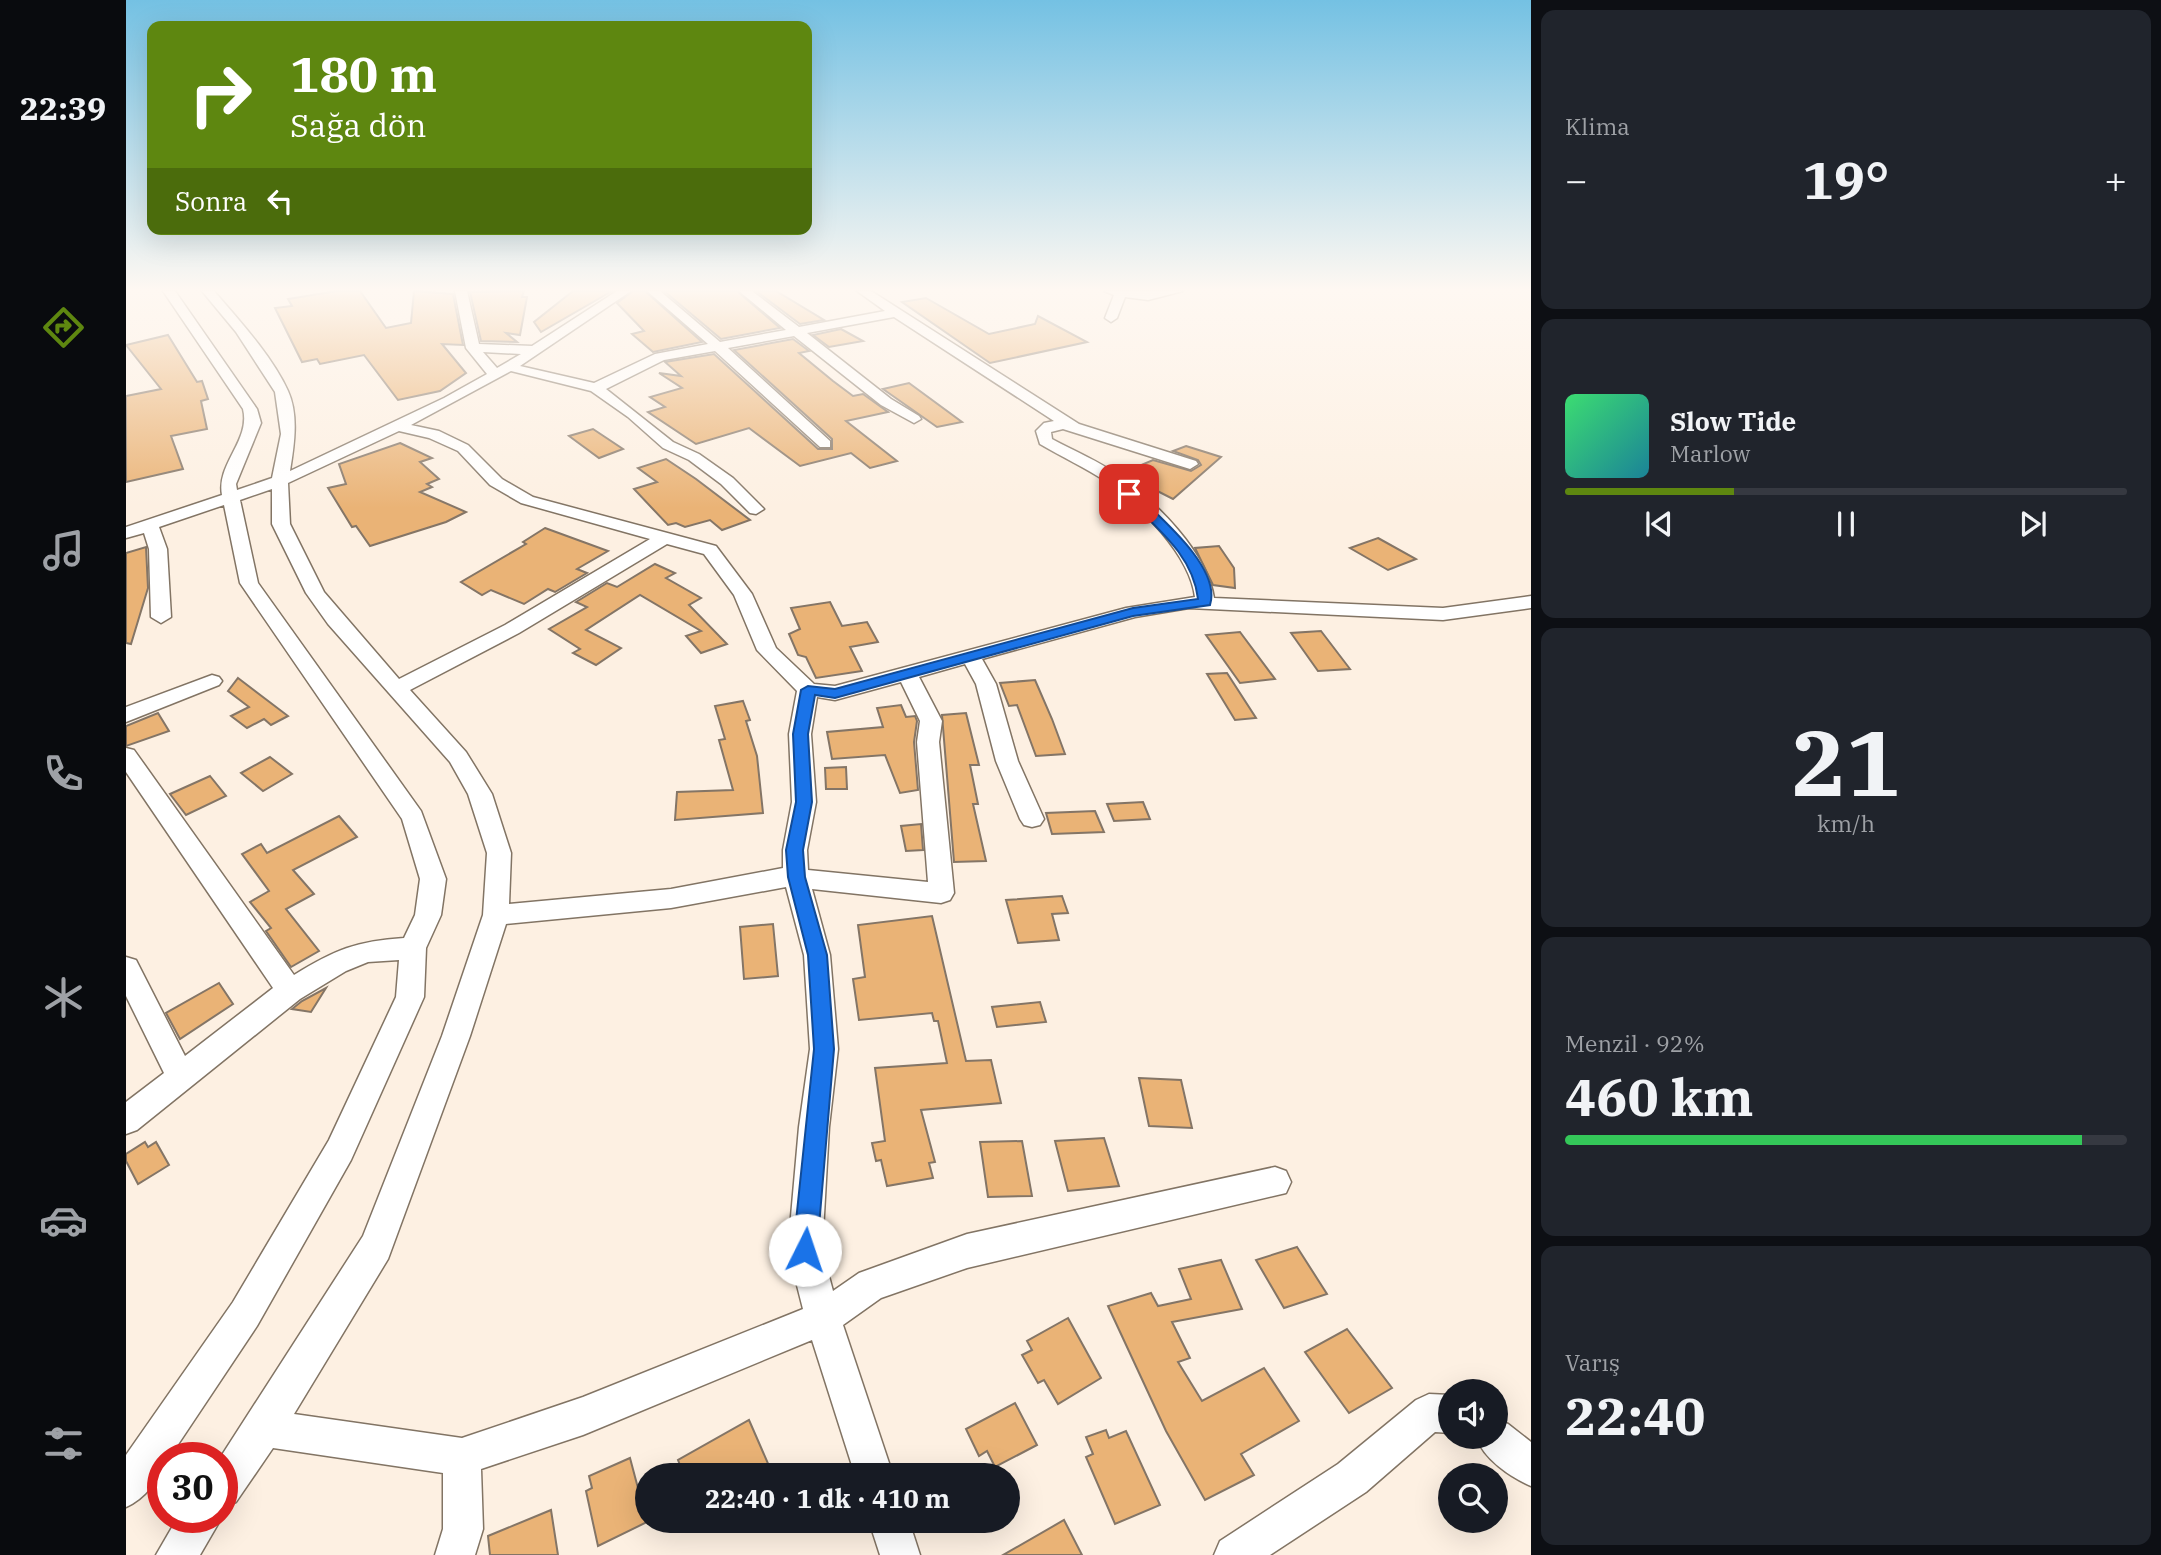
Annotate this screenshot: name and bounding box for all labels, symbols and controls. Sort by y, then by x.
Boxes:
text: 180 m [290,42,437,105]
icon: right [175,49,266,140]
text: 22:39 [20,87,106,129]
text: Sağa dön [290,104,426,146]
text: Klima [1565,111,1630,141]
text: 19° [1803,146,1889,213]
text: − [1565,155,1588,204]
text: + [2104,155,2127,204]
icon: left [261,182,299,220]
text: Sonra [175,184,247,218]
icon: directions [39,303,88,352]
text: Slow Tide [1670,404,1796,438]
text: Marlow [1670,438,1750,468]
pin [1099,464,1159,524]
icon: arrive [1110,475,1148,513]
icon: previous [1640,505,1678,543]
icon: pause [1827,505,1865,543]
icon: next [2014,505,2052,543]
icon: music [39,526,88,575]
text: 21 [1791,703,1901,821]
icon: phone [39,749,88,798]
text: km/h [1817,808,1875,838]
icon: climate [39,973,88,1022]
text: Menzil · 92% [1565,1028,1705,1058]
text: 460 km [1565,1063,1754,1130]
icon: car [39,1196,88,1245]
position arrow [768,1213,842,1287]
text: Varış [1565,1347,1620,1377]
map controls [1438,1379,1508,1533]
button: sound [1438,1379,1508,1449]
text: 22:40 [1565,1382,1706,1449]
icon: filters [39,1419,88,1468]
speed limit sign: 30 [147,1442,238,1533]
button: search [1438,1463,1508,1533]
text: 22:40 · 1 dk · 410 m [705,1481,950,1515]

